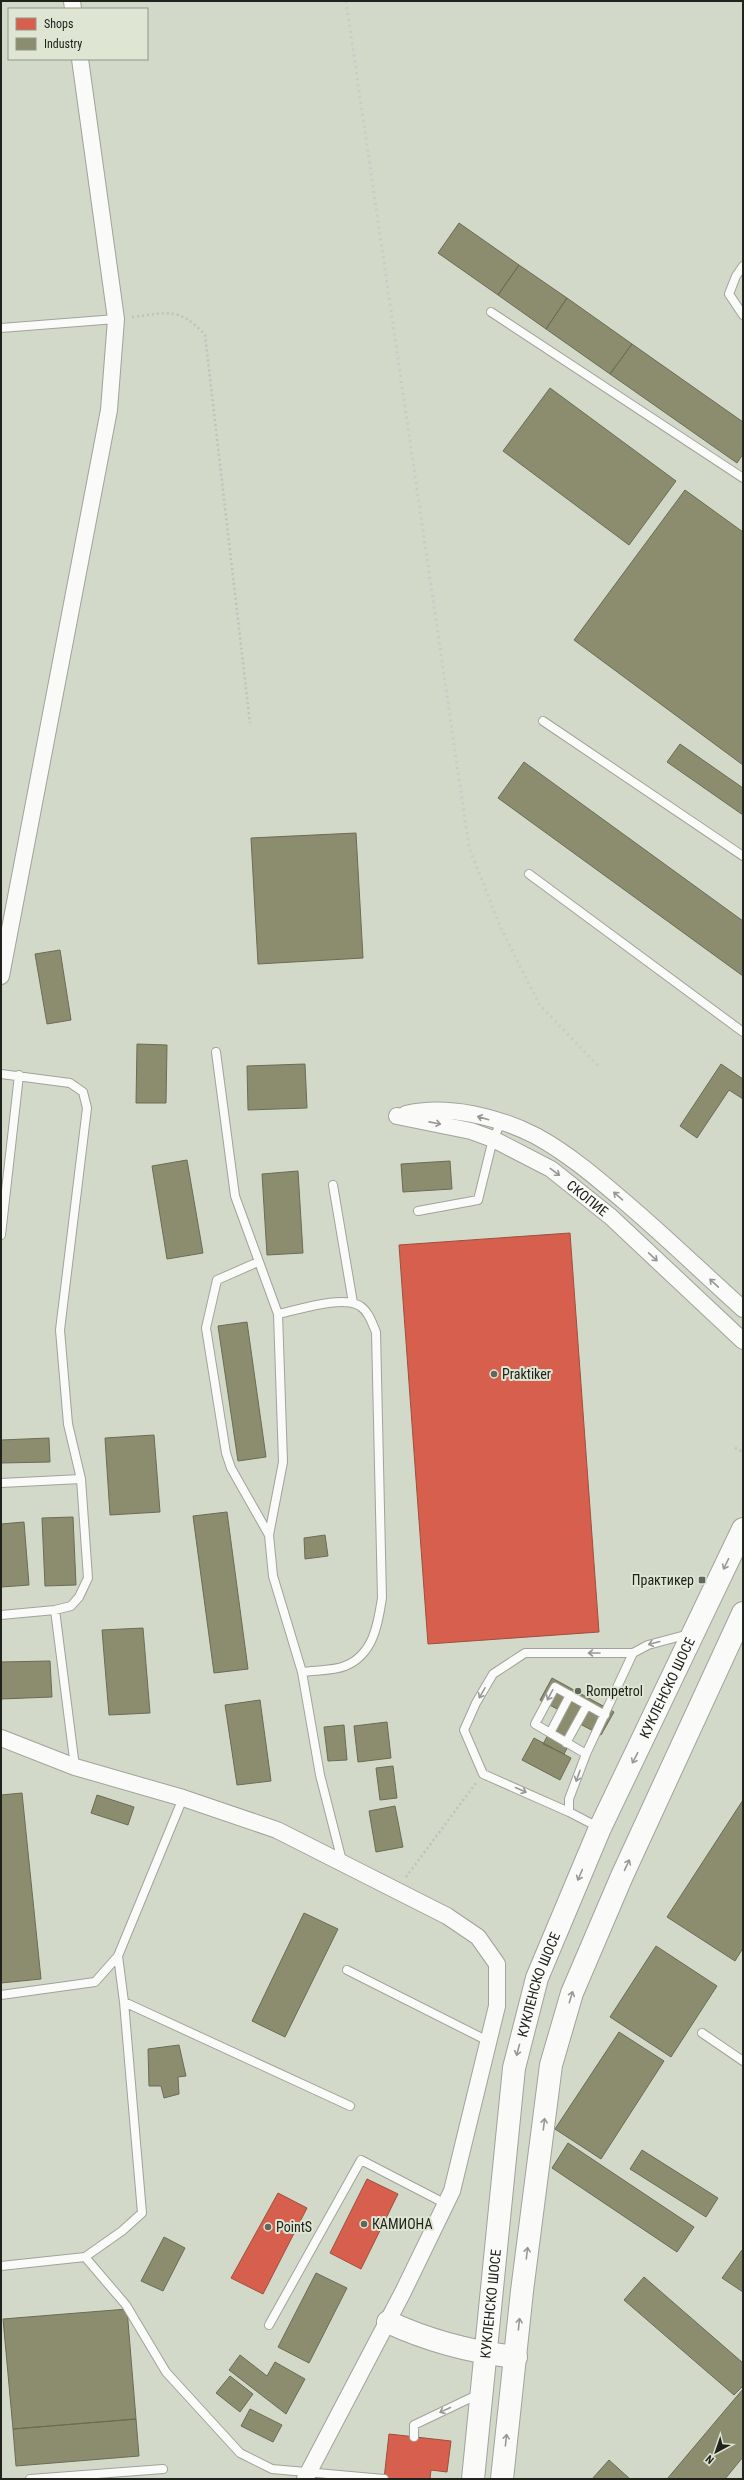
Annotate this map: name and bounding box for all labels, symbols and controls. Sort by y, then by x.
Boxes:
legend [8,8,148,60]
text: Shops [44,17,73,31]
text: Industry [44,37,82,51]
one-way arrow [476,1113,489,1121]
one-way arrow [428,1120,441,1128]
one-way arrow [549,1167,560,1176]
street label: СКОПИЕ [564,1177,611,1220]
one-way arrow [612,1191,623,1200]
one-way arrow [647,1252,657,1261]
one-way arrow [709,1278,719,1288]
place label: Praktiker [502,1366,551,1382]
marker: Praktiker [489,1369,499,1379]
one-way arrow [722,1558,729,1570]
place label: Практикер [632,1572,694,1588]
marker: Практикер [697,1575,707,1585]
street label: КУКЛЕНСКО ШОСЕ [636,1635,698,1741]
one-way arrow [648,1640,661,1647]
one-way arrow [588,1649,601,1657]
place label: Rompetrol [586,1683,643,1699]
marker: Rompetrol [573,1686,583,1696]
one-way arrow [477,1687,485,1699]
one-way arrow [546,1689,554,1701]
one-way arrow [631,1752,639,1764]
one-way arrow [574,1769,581,1782]
one-way arrow [515,1787,527,1795]
one-way arrow [624,1859,631,1871]
one-way arrow [576,1869,584,1881]
street label: КУКЛЕНСКО ШОСЕ [514,1930,563,2039]
one-way arrow [568,1991,575,2004]
one-way arrow [514,2044,521,2057]
one-way arrow [540,2118,548,2131]
place label: КАМИОНА [372,2216,432,2232]
place label: PointS [276,2219,312,2235]
marker: КАМИОНА [359,2219,369,2229]
marker: PointS [263,2222,273,2232]
one-way arrow [523,2247,531,2260]
street label: КУКЛЕНСКО ШОСЕ [477,2248,504,2359]
one-way arrow [515,2318,523,2331]
one-way arrow [439,2407,451,2414]
north arrow [696,2432,736,2472]
one-way arrow [502,2434,510,2447]
text: N [703,2452,717,2466]

